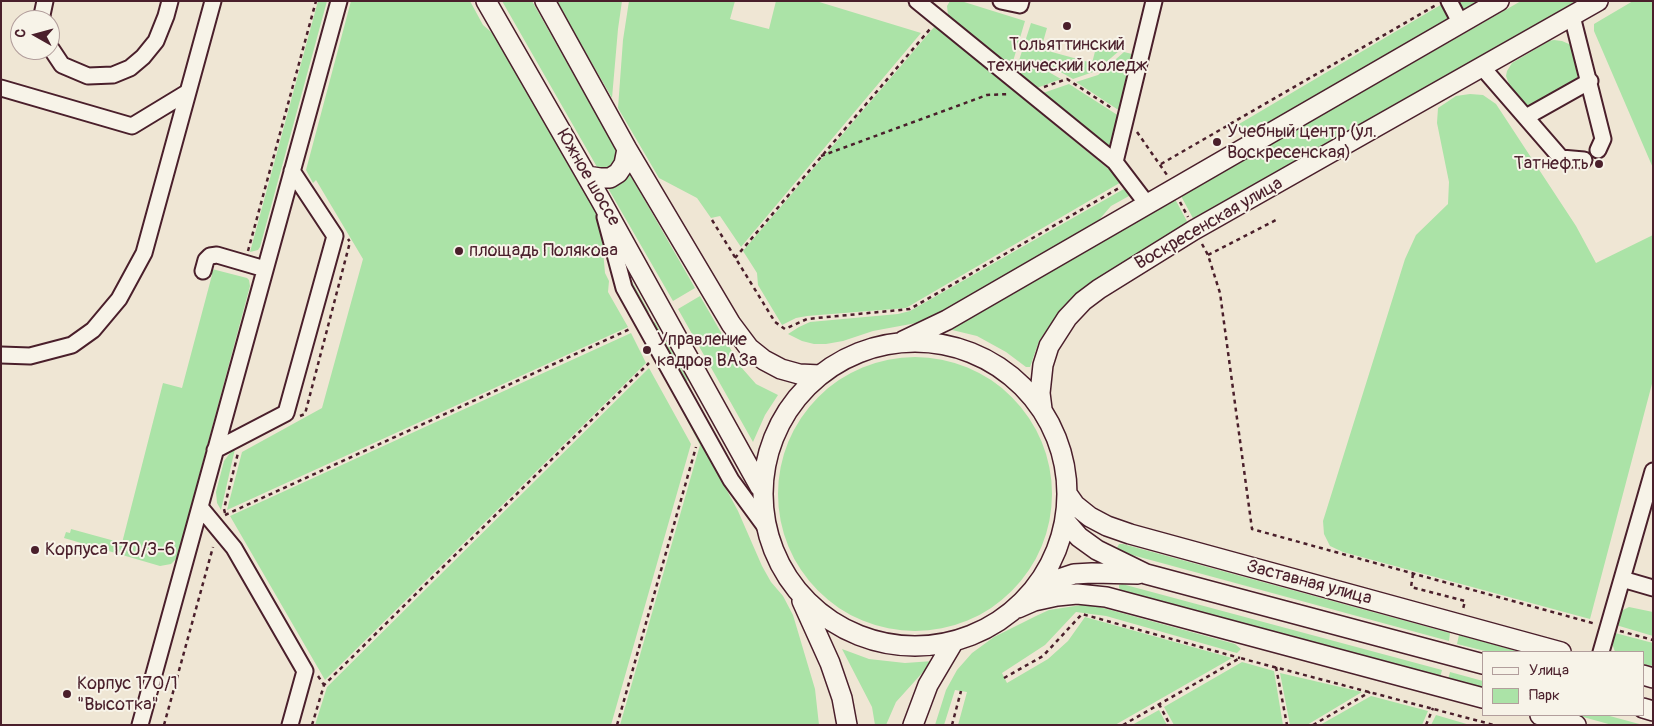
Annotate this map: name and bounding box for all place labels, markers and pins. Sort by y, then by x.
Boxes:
marker: Тольяттинский технический коледж [1061,20,1073,32]
place label: Тольяттинский технический коледж [987,34,1147,76]
place label: Учебный центр (ул. Воскресенская) [1227,121,1377,163]
marker: Учебный центр (ул. Воскресенская) [1211,136,1223,148]
place label: Татнефть [1514,153,1589,175]
marker: Татнефть [1593,158,1605,170]
place label: площадь Полякова [469,240,618,262]
marker: площадь Полякова [453,245,465,257]
place label: Управление кадров ВАЗа [657,329,757,372]
marker: Управление кадров ВАЗа [641,344,653,356]
place label: Корпуса 170/3-6 [45,539,175,561]
marker: Корпуса 170/3-6 [29,544,41,556]
place label: Корпус 170/1 "Высотка" [77,673,178,716]
marker: Корпус 170/1 "Высотка" [61,688,73,700]

